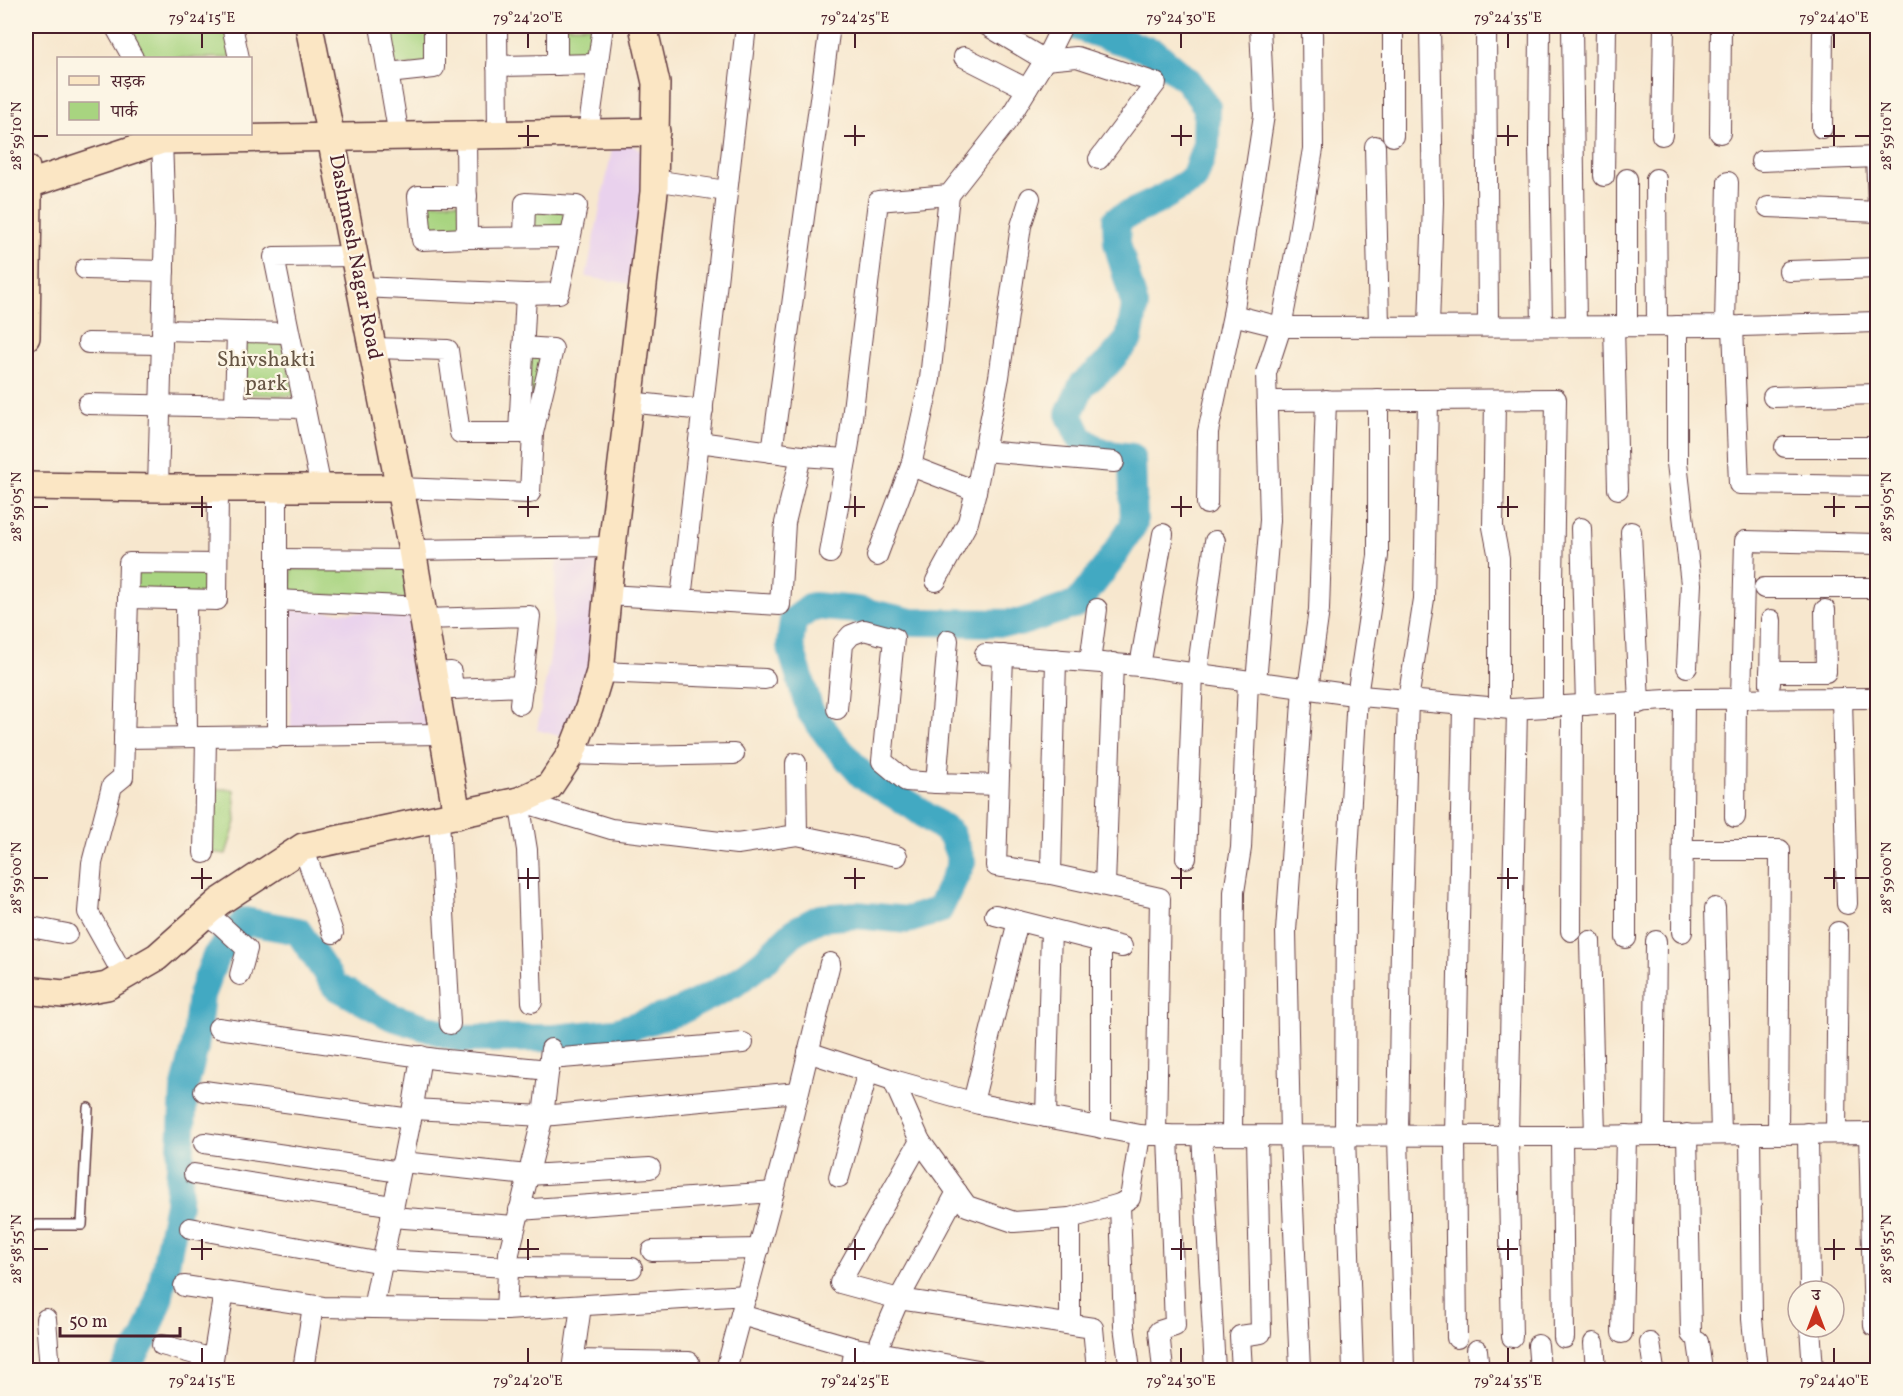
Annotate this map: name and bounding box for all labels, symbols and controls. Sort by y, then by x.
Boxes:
text: 79°24'15"E [169,8,235,29]
text: 79°24'20"E [493,8,563,29]
text: 79°24'25"E [821,8,889,29]
text: 79°24'30"E [1146,8,1216,29]
text: 79°24'35"E [1474,8,1542,29]
text: 79°24'40"E [1799,8,1869,29]
legend [57,57,252,135]
text: सड़क [110,70,146,95]
text: पार्क [110,100,139,125]
text: 28°59'10"N [7,101,28,171]
text: 28°59'10"N [1877,101,1898,171]
street label: Dashmesh Nagar Road [321,152,389,362]
park label: Shivshakti park [217,346,315,399]
text: 28°59'05"N [7,472,28,542]
text: 28°59'05"N [1877,472,1898,542]
text: 28°59'00"N [7,842,28,914]
text: 28°59'00"N [1877,842,1898,914]
text: 28°58'55"N [7,1214,28,1284]
text: 28°58'55"N [1877,1214,1898,1284]
north arrow [1786,1279,1846,1339]
text: उ [1811,1285,1822,1307]
scale bar [60,1300,180,1338]
text: 50 m [69,1310,108,1335]
text: 79°24'15"E [169,1371,235,1392]
text: 79°24'20"E [493,1371,563,1392]
text: 79°24'25"E [821,1371,889,1392]
text: 79°24'30"E [1146,1371,1216,1392]
text: 79°24'35"E [1474,1371,1542,1392]
text: 79°24'40"E [1799,1371,1869,1392]

